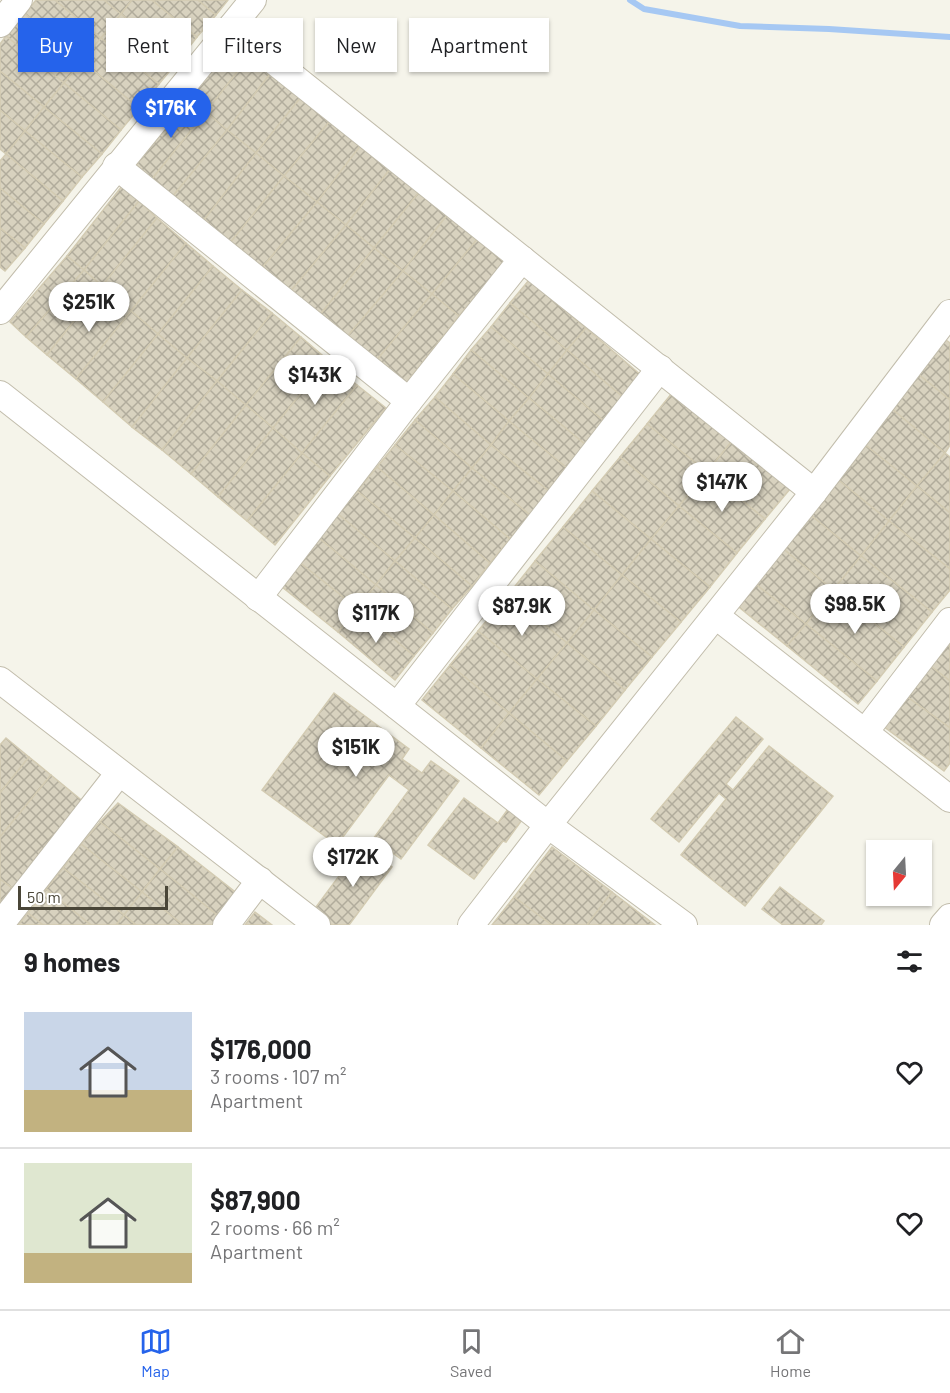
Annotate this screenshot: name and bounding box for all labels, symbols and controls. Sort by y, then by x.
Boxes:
chip: Buy [18,18,94,72]
chip: Rent [106,18,191,72]
chip: Filters [203,18,303,72]
chip: New [315,18,397,72]
chip: Apartment [409,18,549,72]
pin: $176K [129,88,213,139]
text: $176K [145,95,197,119]
pin: $251K [47,282,131,333]
text: $251K [63,289,115,313]
pin: $143K [273,355,357,406]
text: $143K [288,362,342,386]
pin: $147K [680,462,764,513]
text: $147K [696,469,748,493]
pin: $98.5K [806,584,904,635]
pin: $87.9K [473,586,571,637]
text: $98.5K [824,591,886,615]
pin: $117K [334,593,418,644]
text: $87.9K [492,593,552,617]
text: $117K [352,600,400,624]
pin: $151K [314,727,398,778]
text: $151K [332,734,380,758]
pin: $172K [311,837,395,888]
north arrow [866,840,932,906]
map controls [866,840,932,906]
text: $172K [327,844,379,868]
scale bar [18,883,168,910]
text: 50 m [27,887,61,906]
icon: filters [893,945,926,978]
text: 9 homes [24,946,120,977]
text: $176,000 [210,1033,312,1064]
icon: home [72,1036,144,1108]
icon: heart [893,1056,926,1089]
text: 3 rooms · 107 m² [210,1064,346,1088]
text: Apartment [210,1088,303,1112]
text: $87,900 [210,1184,300,1215]
icon: home [72,1187,144,1259]
icon: heart [893,1207,926,1240]
text: 2 rooms · 66 m² [210,1215,340,1239]
text: Apartment [210,1239,303,1263]
tab: Map [139,1325,172,1380]
tab: Saved [450,1325,492,1380]
tab: Home [770,1325,811,1380]

